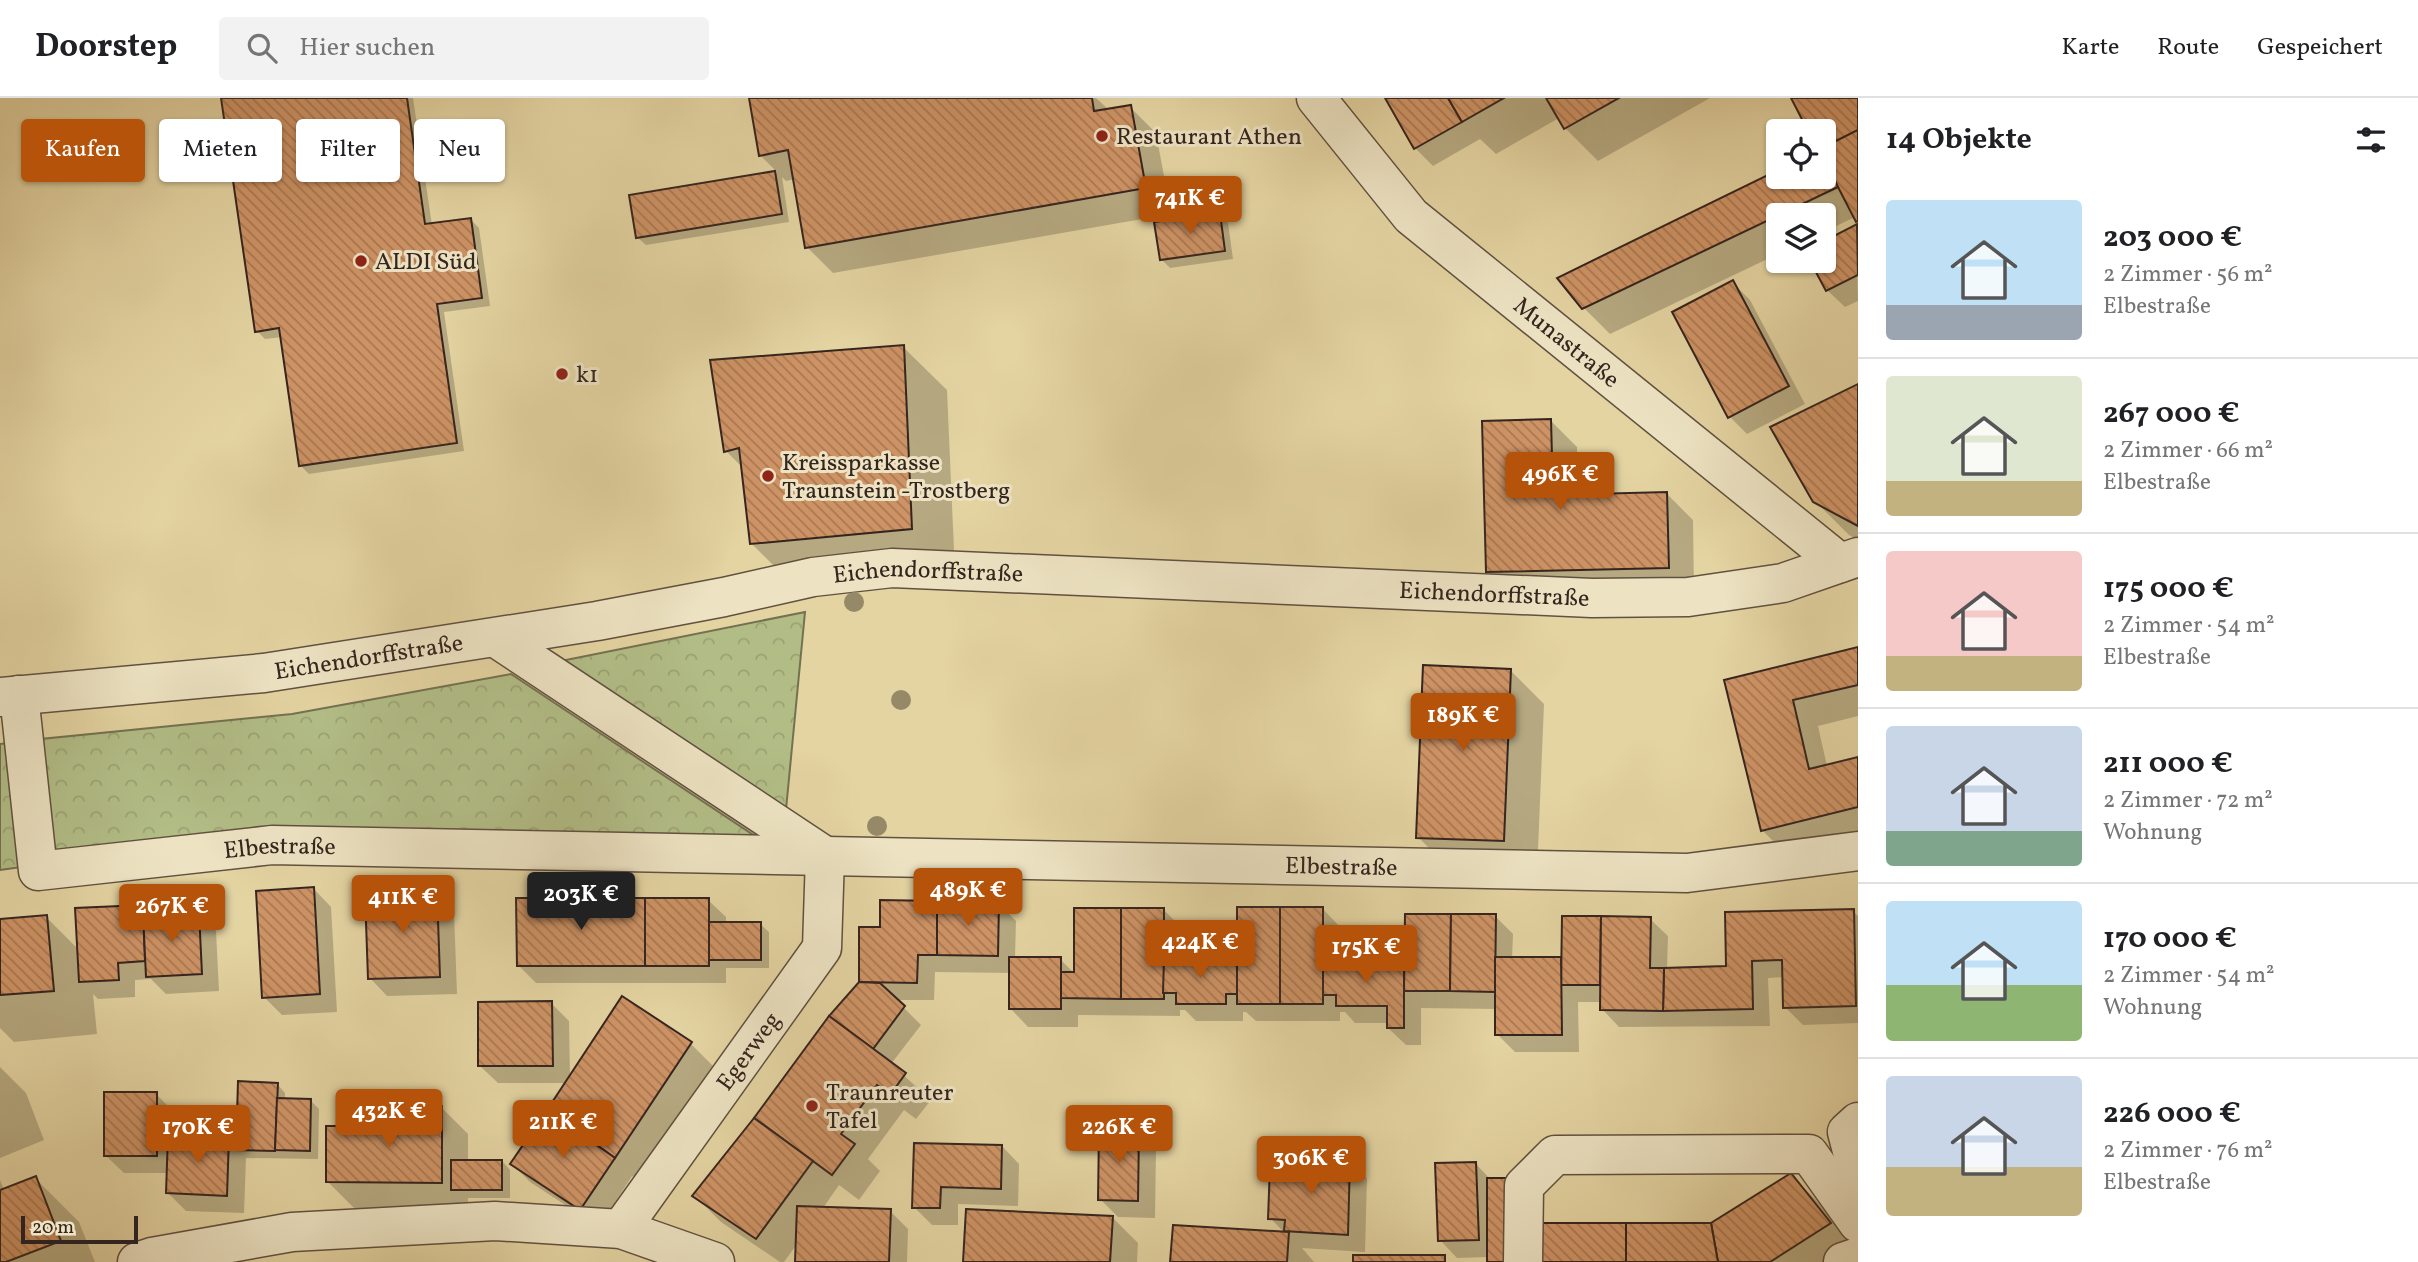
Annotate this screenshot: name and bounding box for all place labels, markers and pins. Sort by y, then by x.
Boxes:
place label: Restaurant Athen [1116,121,1302,155]
marker: Restaurant Athen [1094,128,1110,144]
pin: 741K € [1133,176,1247,236]
place label: ALDI Süd [375,246,476,280]
marker: ALDI Süd [353,253,369,269]
place label: k1 [576,359,598,393]
marker: k1 [554,366,570,382]
place label: Kreissparkasse Traunstein -Trostberg [782,447,1010,509]
pin: 496K € [1503,452,1617,512]
marker: Kreissparkasse Traunstein -Trostberg [760,468,776,484]
pin: 189K € [1406,694,1520,753]
pin: 489K € [911,868,1025,928]
pin: 203K € [524,872,638,932]
pin: 411K € [346,876,460,935]
pin: 267K € [115,884,229,944]
pin: 424K € [1143,920,1257,980]
pin: 175K € [1309,926,1423,985]
place label: Traunreuter Tafel [826,1077,954,1139]
pin: 432K € [332,1090,446,1149]
marker: Traunreuter Tafel [804,1098,820,1114]
pin: 211K € [506,1100,620,1160]
pin: 170K € [141,1105,255,1165]
pin: 226K € [1062,1105,1176,1165]
pin: 306K € [1254,1136,1368,1196]

